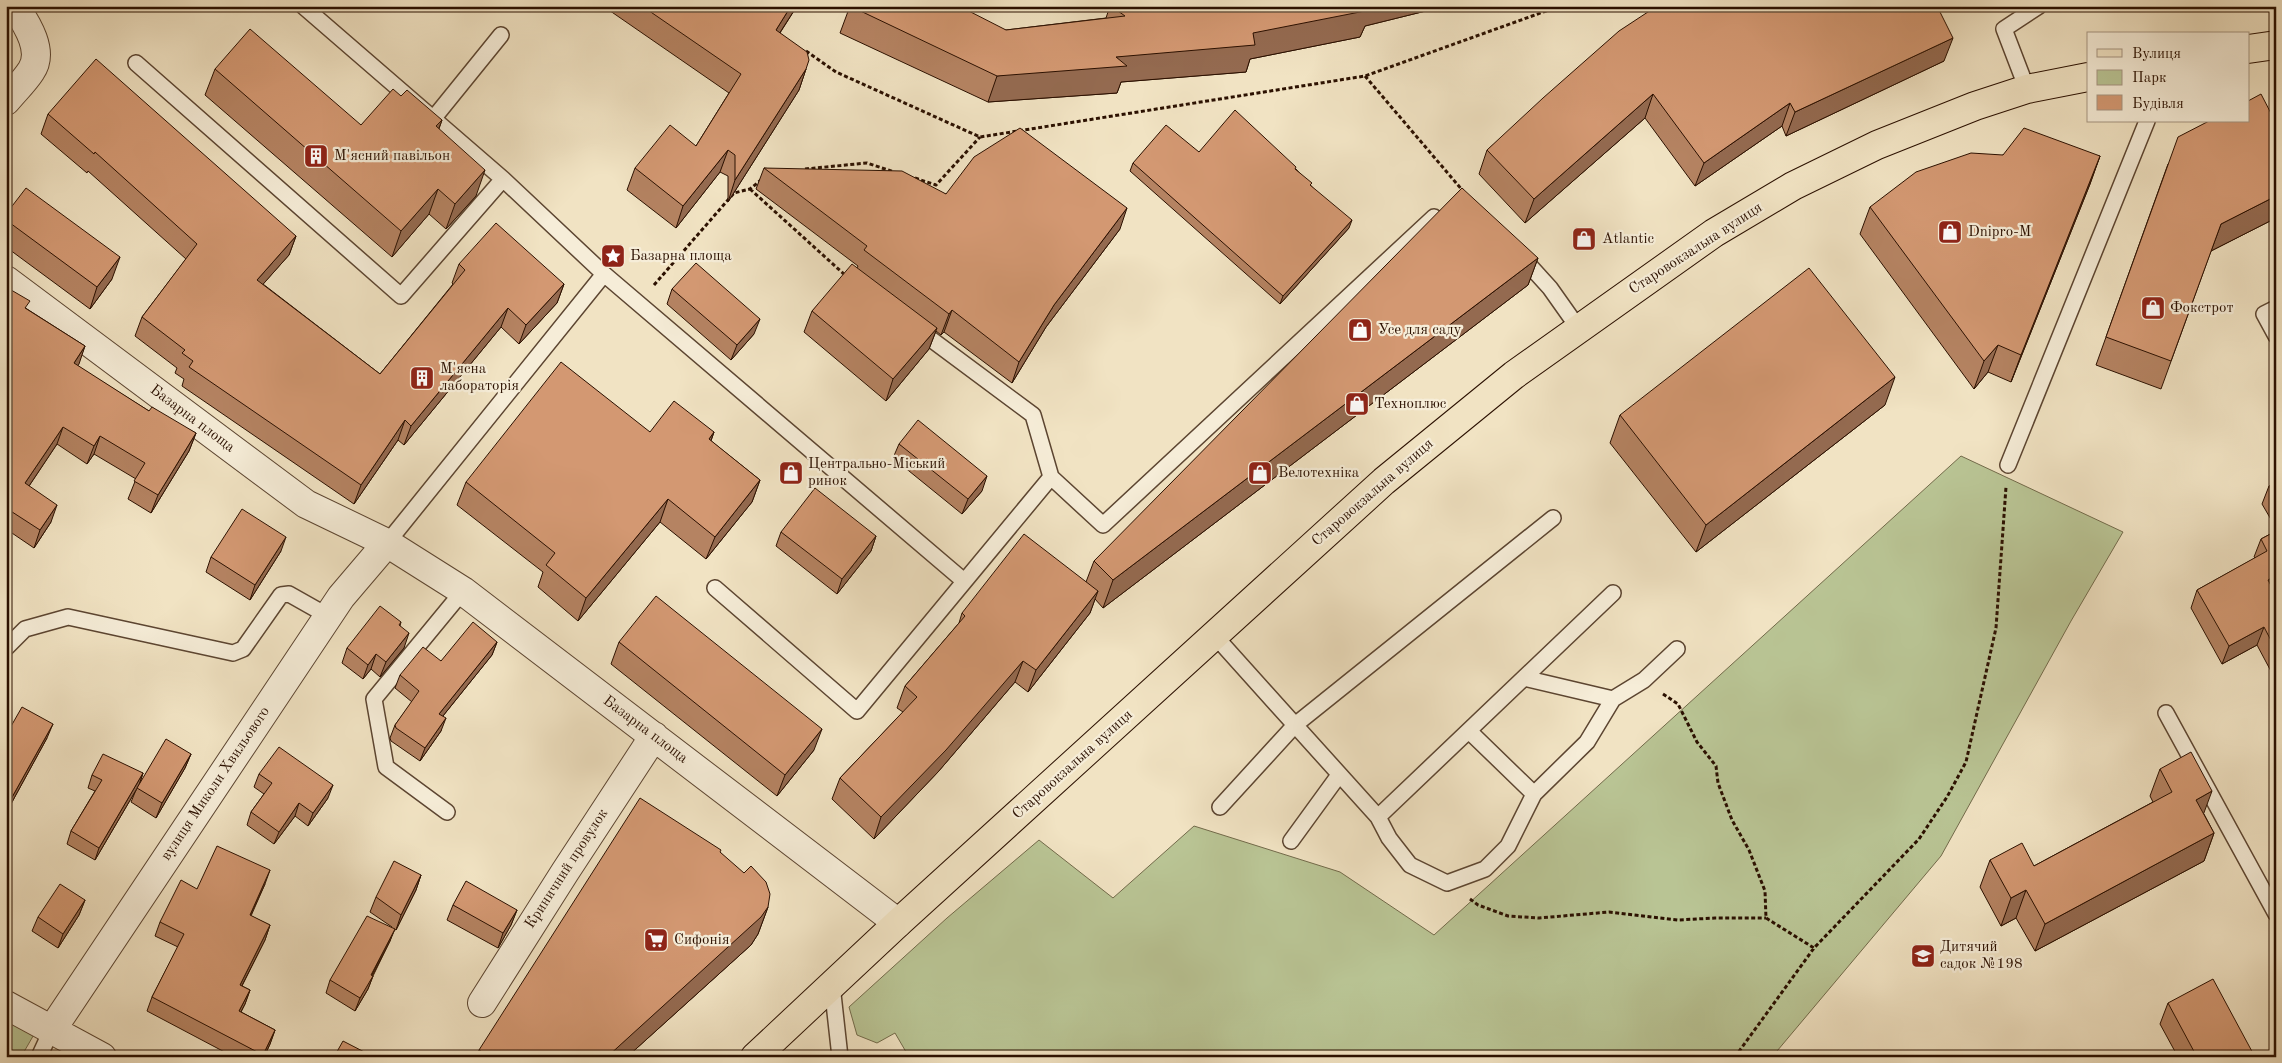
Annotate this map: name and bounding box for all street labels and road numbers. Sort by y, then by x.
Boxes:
street label: Старовокзальна вулиця [1627,200,1765,298]
street label: Базарна площа [147,382,238,456]
street label: Старовокзальна вулиця [1309,436,1437,550]
street label: Базарна площа [600,693,691,767]
street label: вулиця Миколи Хвильового [159,704,273,864]
street label: Старовокзальна вулиця [1010,707,1136,823]
street label: Криничний провулок [523,806,611,932]

